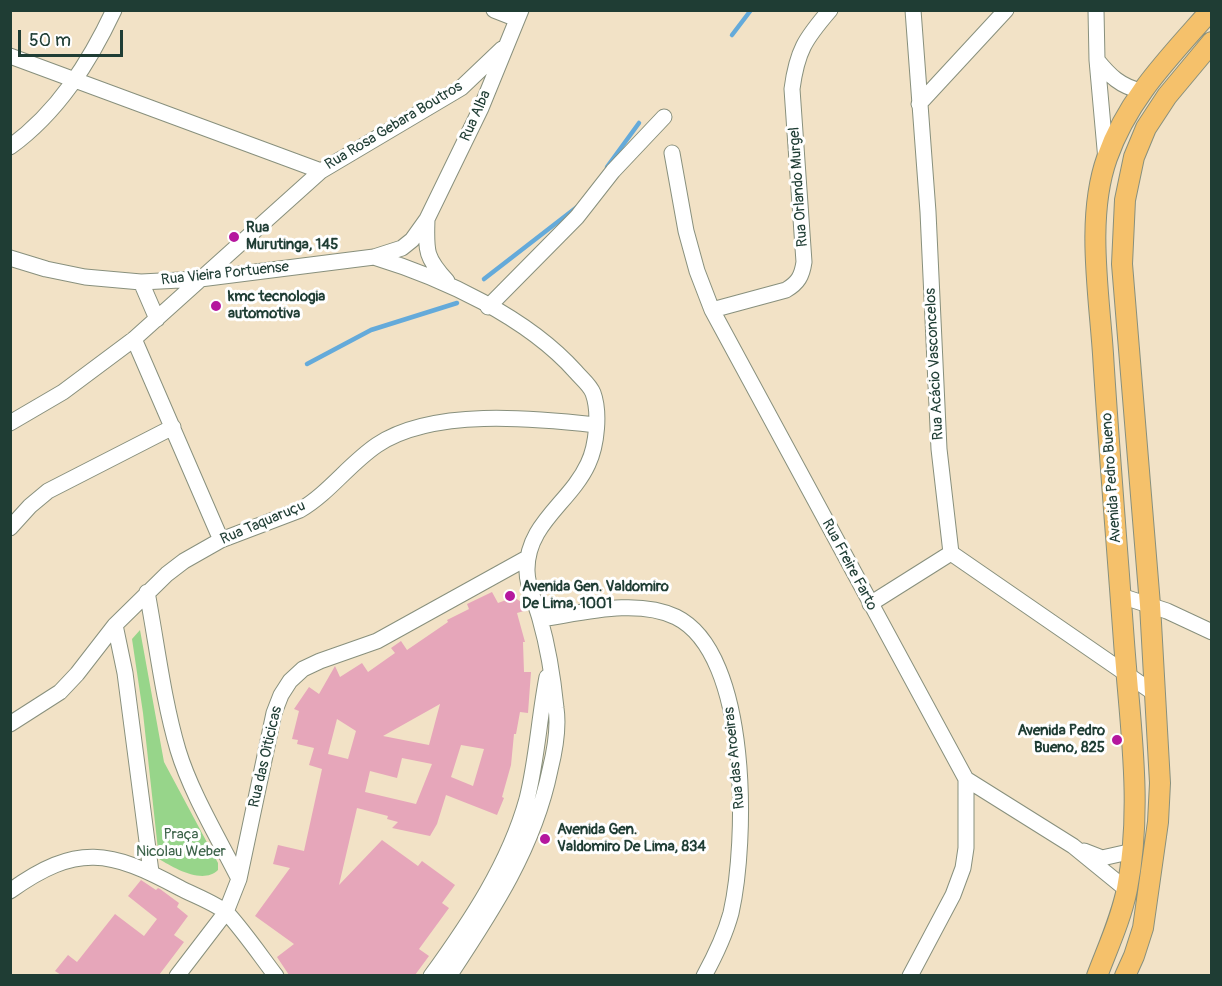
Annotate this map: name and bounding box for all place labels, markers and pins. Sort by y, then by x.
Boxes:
place label: Rua Murutinga, 145 [246,219,338,254]
marker: Rua Murutinga, 145 [227,230,241,244]
place label: kmc tecnologia automotiva [228,288,325,323]
marker: kmc tecnologia automotiva [209,299,223,313]
place label: Avenida Gen. Valdomiro De Lima, 1001 [522,578,669,613]
marker: Avenida Gen. Valdomiro De Lima, 1001 [503,589,517,603]
place label: Avenida Pedro Bueno, 825 [1017,722,1105,757]
marker: Avenida Pedro Bueno, 825 [1110,733,1124,747]
place label: Avenida Gen. Valdomiro De Lima, 834 [557,821,706,856]
marker: Avenida Gen. Valdomiro De Lima, 834 [538,832,552,846]

